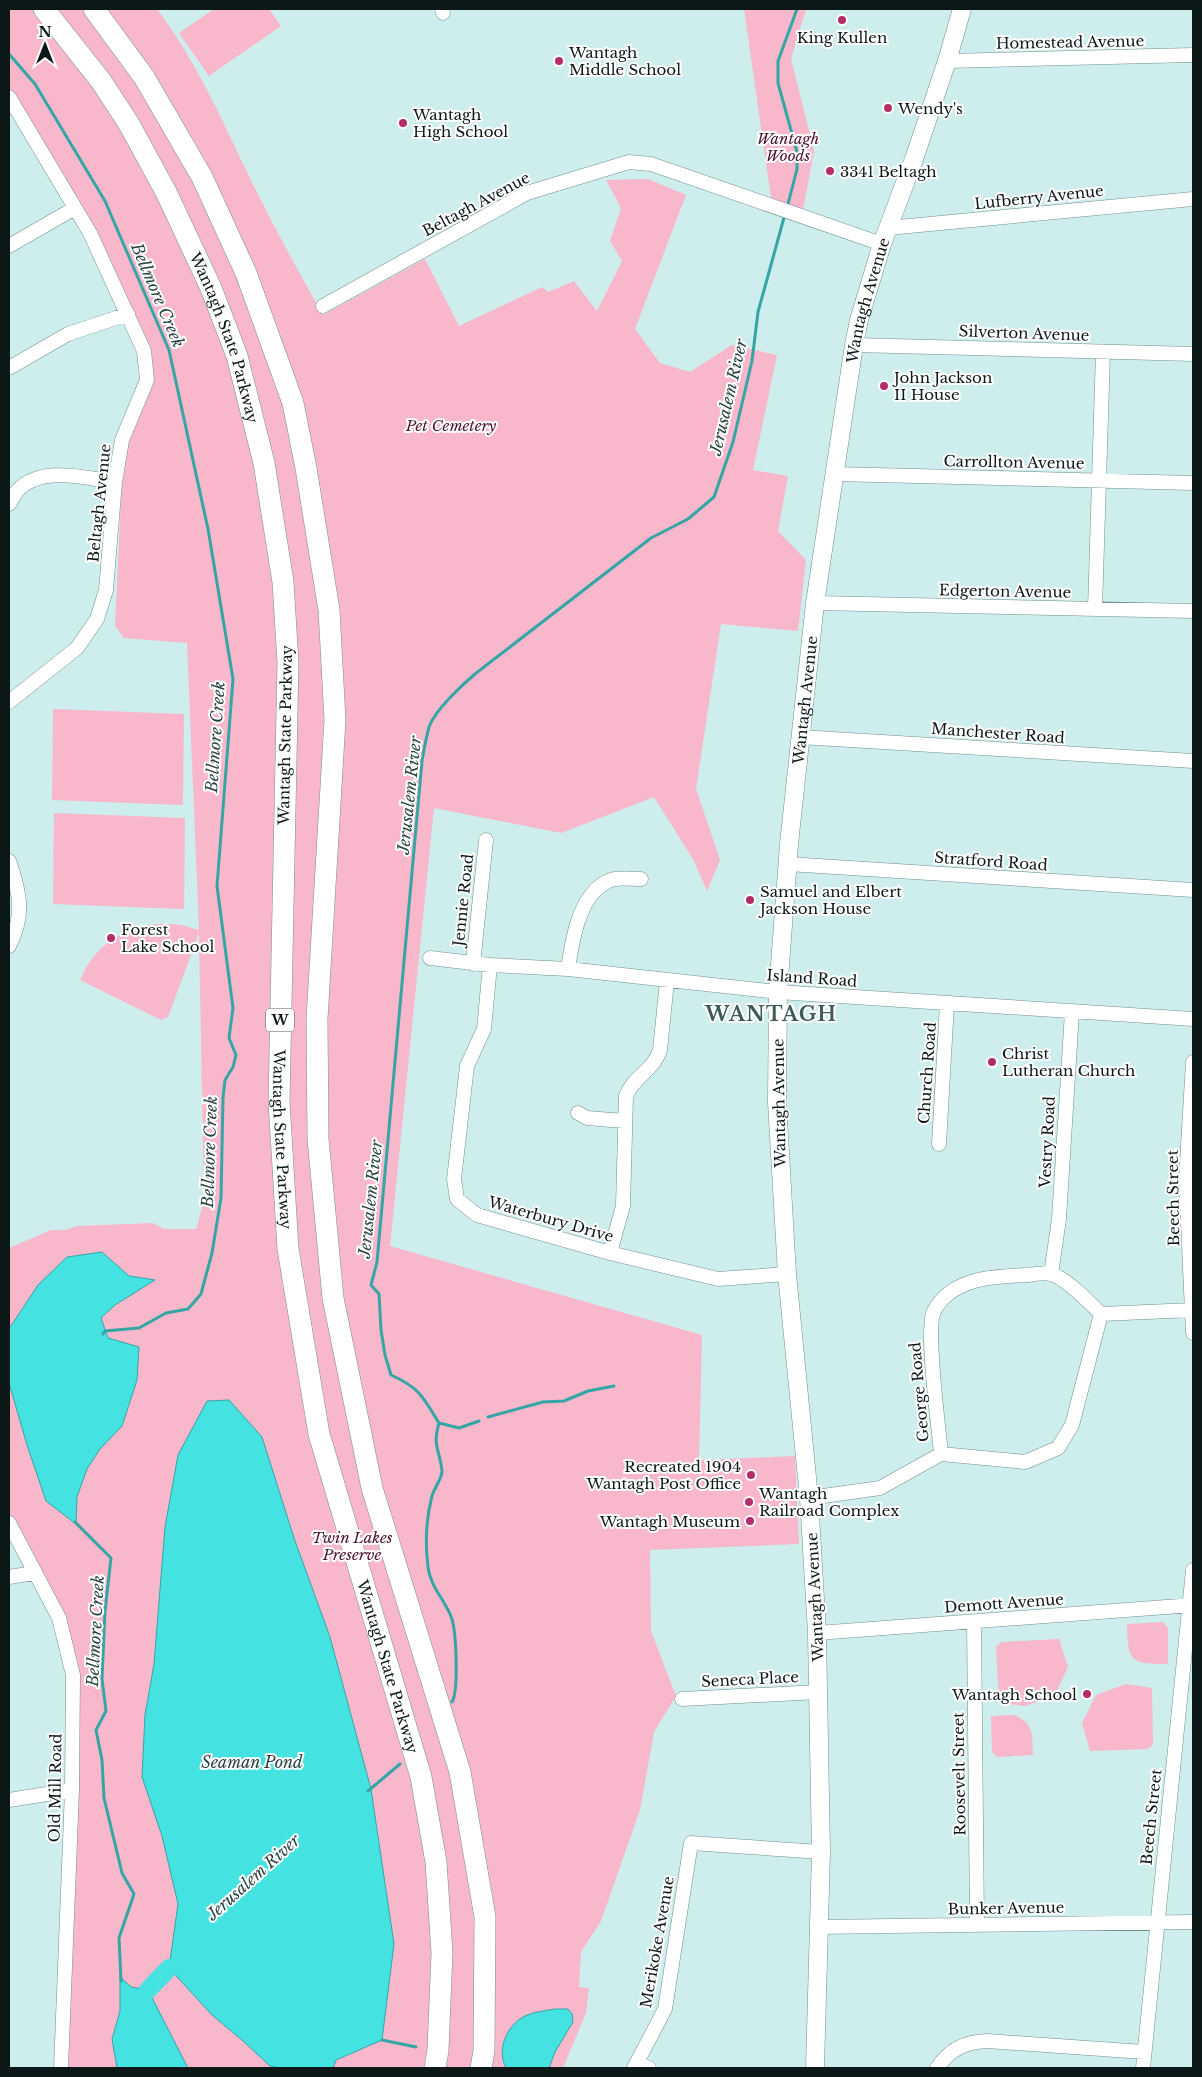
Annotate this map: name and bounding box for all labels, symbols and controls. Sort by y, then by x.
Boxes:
marker: King Kullen [836,14,848,26]
north arrow [20,20,70,70]
text: N [38,23,52,41]
place label: King Kullen [797,28,887,47]
street label: Homestead Avenue [996,31,1144,53]
place label: Wantagh Middle School [568,43,681,79]
marker: Wantagh Middle School [553,55,565,67]
place label: Wendy's [897,99,963,118]
marker: Wendy's [882,102,894,114]
place label: Wantagh High School [412,105,508,141]
marker: Wantagh High School [397,117,409,129]
park label: Wantagh Woods [757,129,820,165]
place label: 3341 Beltagh [840,162,937,181]
marker: 3341 Beltagh [824,165,836,177]
street label: Beltagh Avenue [419,168,533,240]
street label: Lufberry Avenue [973,181,1105,213]
street label: Wantagh Avenue [842,235,893,365]
water label: Bellmore Creek [127,239,189,350]
street label: Wantagh State Parkway [186,248,263,425]
street label: Silverton Avenue [958,321,1090,345]
water label: Jerusalem River [705,336,751,458]
place label: John Jackson II House [892,368,992,404]
marker: John Jackson II House [878,380,890,392]
park label: Pet Cemetery [405,416,497,435]
street label: Beltagh Avenue [83,443,115,563]
street label: Carrollton Avenue [944,451,1084,473]
street label: Edgerton Avenue [939,580,1071,602]
street label: Wantagh Avenue [788,635,821,766]
street label: Wantagh State Parkway [274,645,296,826]
water label: Bellmore Creek [201,681,229,794]
street label: Manchester Road [930,719,1066,747]
water label: Jerusalem River [393,734,425,856]
street label: Stratford Road [934,848,1048,874]
street label: Jennie Road [448,853,477,949]
place label: Samuel and Elbert Jackson House [758,882,902,918]
marker: Samuel and Elbert Jackson House [744,894,756,906]
place label: Forest Lake School [121,920,214,956]
marker: Forest Lake School [105,932,117,944]
street label: Island Road [766,965,858,991]
district label: WANTAGH [704,1002,837,1026]
road number: W [266,1008,294,1032]
street label: Church Road [914,1021,940,1125]
street label: Wantagh Avenue [768,1038,790,1169]
place label: Christ Lutheran Church [1002,1044,1135,1080]
street label: Wantagh State Parkway [269,1048,296,1230]
marker: Christ Lutheran Church [986,1056,998,1068]
water label: Bellmore Creek [197,1096,221,1209]
street label: Vestry Road [1035,1096,1059,1189]
water label: Jerusalem River [354,1138,386,1260]
street label: Beech Street [1163,1149,1183,1246]
street label: Waterbury Drive [485,1192,616,1246]
street label: George Road [905,1341,933,1443]
place label: Recreated 1904 Wantagh Post Office [586,1457,741,1493]
marker: Recreated 1904 Wantagh Post Office [745,1469,757,1481]
place label: Wantagh Railroad Complex [758,1484,899,1520]
marker: Wantagh Railroad Complex [743,1496,755,1508]
place label: Wantagh Museum [599,1512,740,1531]
marker: Wantagh Museum [744,1515,756,1527]
park label: Twin Lakes Preserve [311,1528,393,1564]
street label: Wantagh Avenue [802,1532,828,1663]
water label: Bellmore Creek [82,1575,108,1688]
street label: Wantagh State Parkway [353,1577,423,1756]
street label: Demott Avenue [944,1589,1064,1617]
street label: Seneca Place [701,1667,799,1691]
place label: Wantagh School [951,1685,1077,1704]
marker: Wantagh School [1081,1688,1093,1700]
street label: Roosevelt Street [948,1712,970,1836]
street label: Old Mill Road [45,1733,65,1843]
water label: Seaman Pond [201,1752,303,1772]
street label: Beech Street [1137,1768,1166,1866]
water label: Jerusalem River [201,1829,304,1925]
street label: Merikoke Avenue [636,1875,678,2009]
street label: Bunker Avenue [947,1897,1065,1919]

